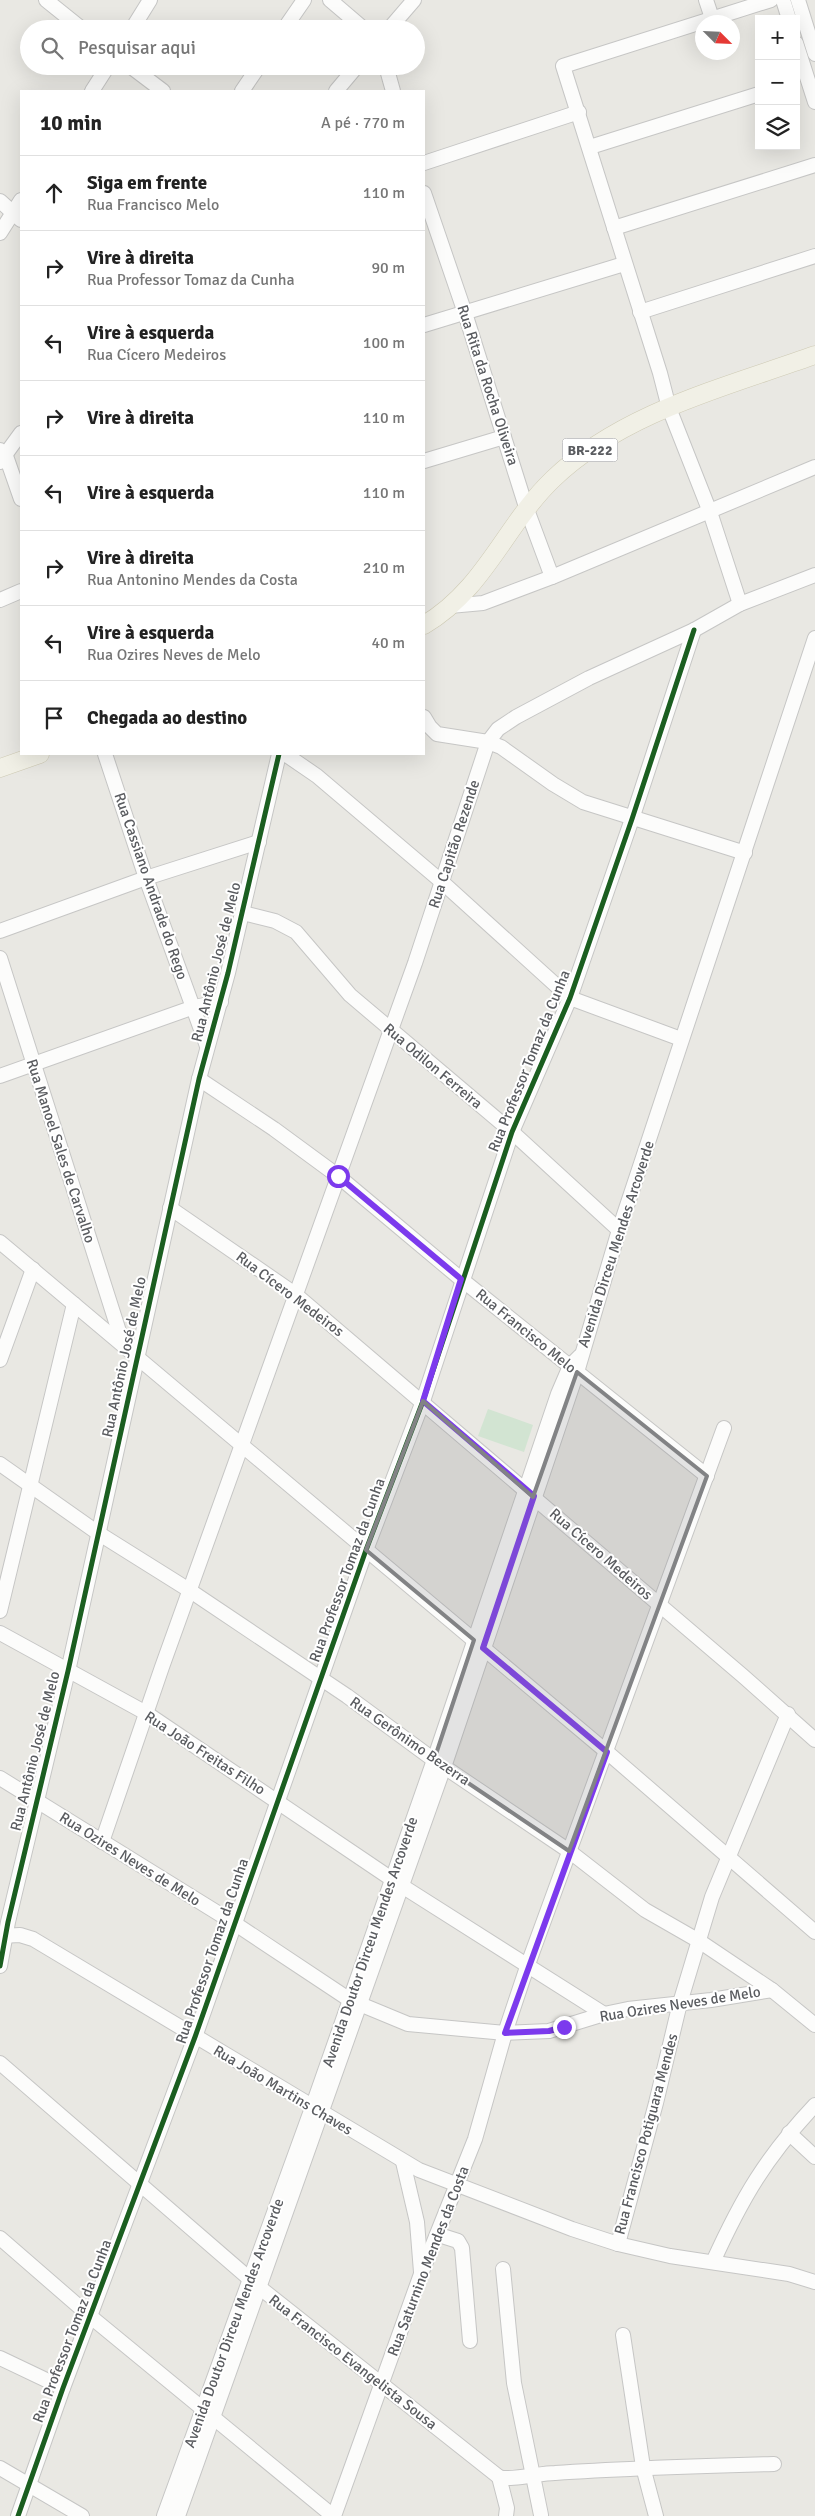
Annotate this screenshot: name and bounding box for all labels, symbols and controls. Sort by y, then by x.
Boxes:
north arrow [695,15,740,60]
map controls [755,15,800,150]
button: + [755,15,800,60]
search box [20,20,425,75]
icon: search [38,34,66,62]
text: Pesquisar aqui [78,36,196,60]
button: − [755,60,800,105]
button: layers [755,105,800,150]
text: 10 min [40,110,102,136]
text: A pé · 770 m [321,113,405,133]
text: Siga em frente [87,171,207,195]
icon: ahead [40,179,68,207]
text: 110 m [363,183,405,203]
text: Rua Francisco Melo [87,195,219,215]
text: Vire à direita [87,246,194,270]
icon: right [40,254,68,282]
text: 90 m [371,258,405,278]
text: Rua Professor Tomaz da Cunha [87,270,295,290]
street label: Rua Rita da Rocha Oliveira [453,302,523,468]
text: Vire à esquerda [87,321,214,345]
icon: left [40,329,68,357]
text: 100 m [363,333,405,353]
text: Rua Cícero Medeiros [87,345,226,365]
icon: right [40,404,68,432]
text: Vire à direita [87,406,194,430]
text: 110 m [363,408,405,428]
road number: BR-222 [562,438,618,462]
icon: left [40,479,68,507]
text: Vire à esquerda [87,481,214,505]
text: 110 m [363,483,405,503]
text: Vire à direita [87,546,194,570]
icon: right [40,554,68,582]
text: 210 m [363,558,405,578]
text: Rua Antonino Mendes da Costa [87,570,298,590]
text: Vire à esquerda [87,621,214,645]
icon: left [40,629,68,657]
text: 40 m [371,633,405,653]
text: Rua Ozires Neves de Melo [87,645,261,665]
icon: arrive [40,704,68,732]
text: Chegada ao destino [87,706,247,730]
street label: Rua Capitão Rezende [425,777,483,911]
street label: Rua Cassiano Andrade do Rego [110,790,192,982]
street label: Rua Antônio José de Melo [187,880,245,1044]
street label: Rua Professor Tomaz da Cunha [484,967,574,1155]
street label: Rua Odilon Ferreira [380,1019,486,1113]
street label: Rua Manoel Sales de Carvalho [23,1057,99,1245]
street label: Avenida Dirceu Mendes Arcoverde [574,1138,658,1350]
route start [327,1165,350,1188]
street label: Rua Cícero Medeiros [232,1248,348,1341]
street label: Rua Antônio José de Melo [98,1275,150,1439]
street label: Rua Francisco Melo [472,1285,580,1377]
street label: Rua Professor Tomaz da Cunha [305,1475,389,1665]
street label: Rua Cícero Medeiros [546,1504,656,1604]
street label: Rua Antônio José de Melo [6,1669,64,1833]
street label: Rua Gerônimo Bezerra [347,1693,473,1789]
street label: Rua João Freitas Filho [141,1707,269,1799]
street label: Rua Ozires Neves de Melo [56,1808,204,1910]
street label: Avenida Doutor Dirceu Mendes Arcoverde [319,1814,421,2070]
street label: Rua Professor Tomaz da Cunha [172,1856,252,2046]
street label: Rua Ozires Neves de Melo [598,1982,762,2026]
route end [553,2016,576,2039]
street label: Rua Francisco Potiguara Mendes [610,2031,682,2237]
street label: Rua João Martins Chaves [210,2041,356,2139]
street label: Rua Saturnino Mendes da Costa [383,2163,473,2359]
street label: Avenida Doutor Dirceu Mendes Arcoverde [180,2196,288,2450]
street label: Rua Professor Tomaz da Cunha [29,2237,115,2425]
street label: Rua Francisco Evangelista Sousa [265,2291,441,2433]

